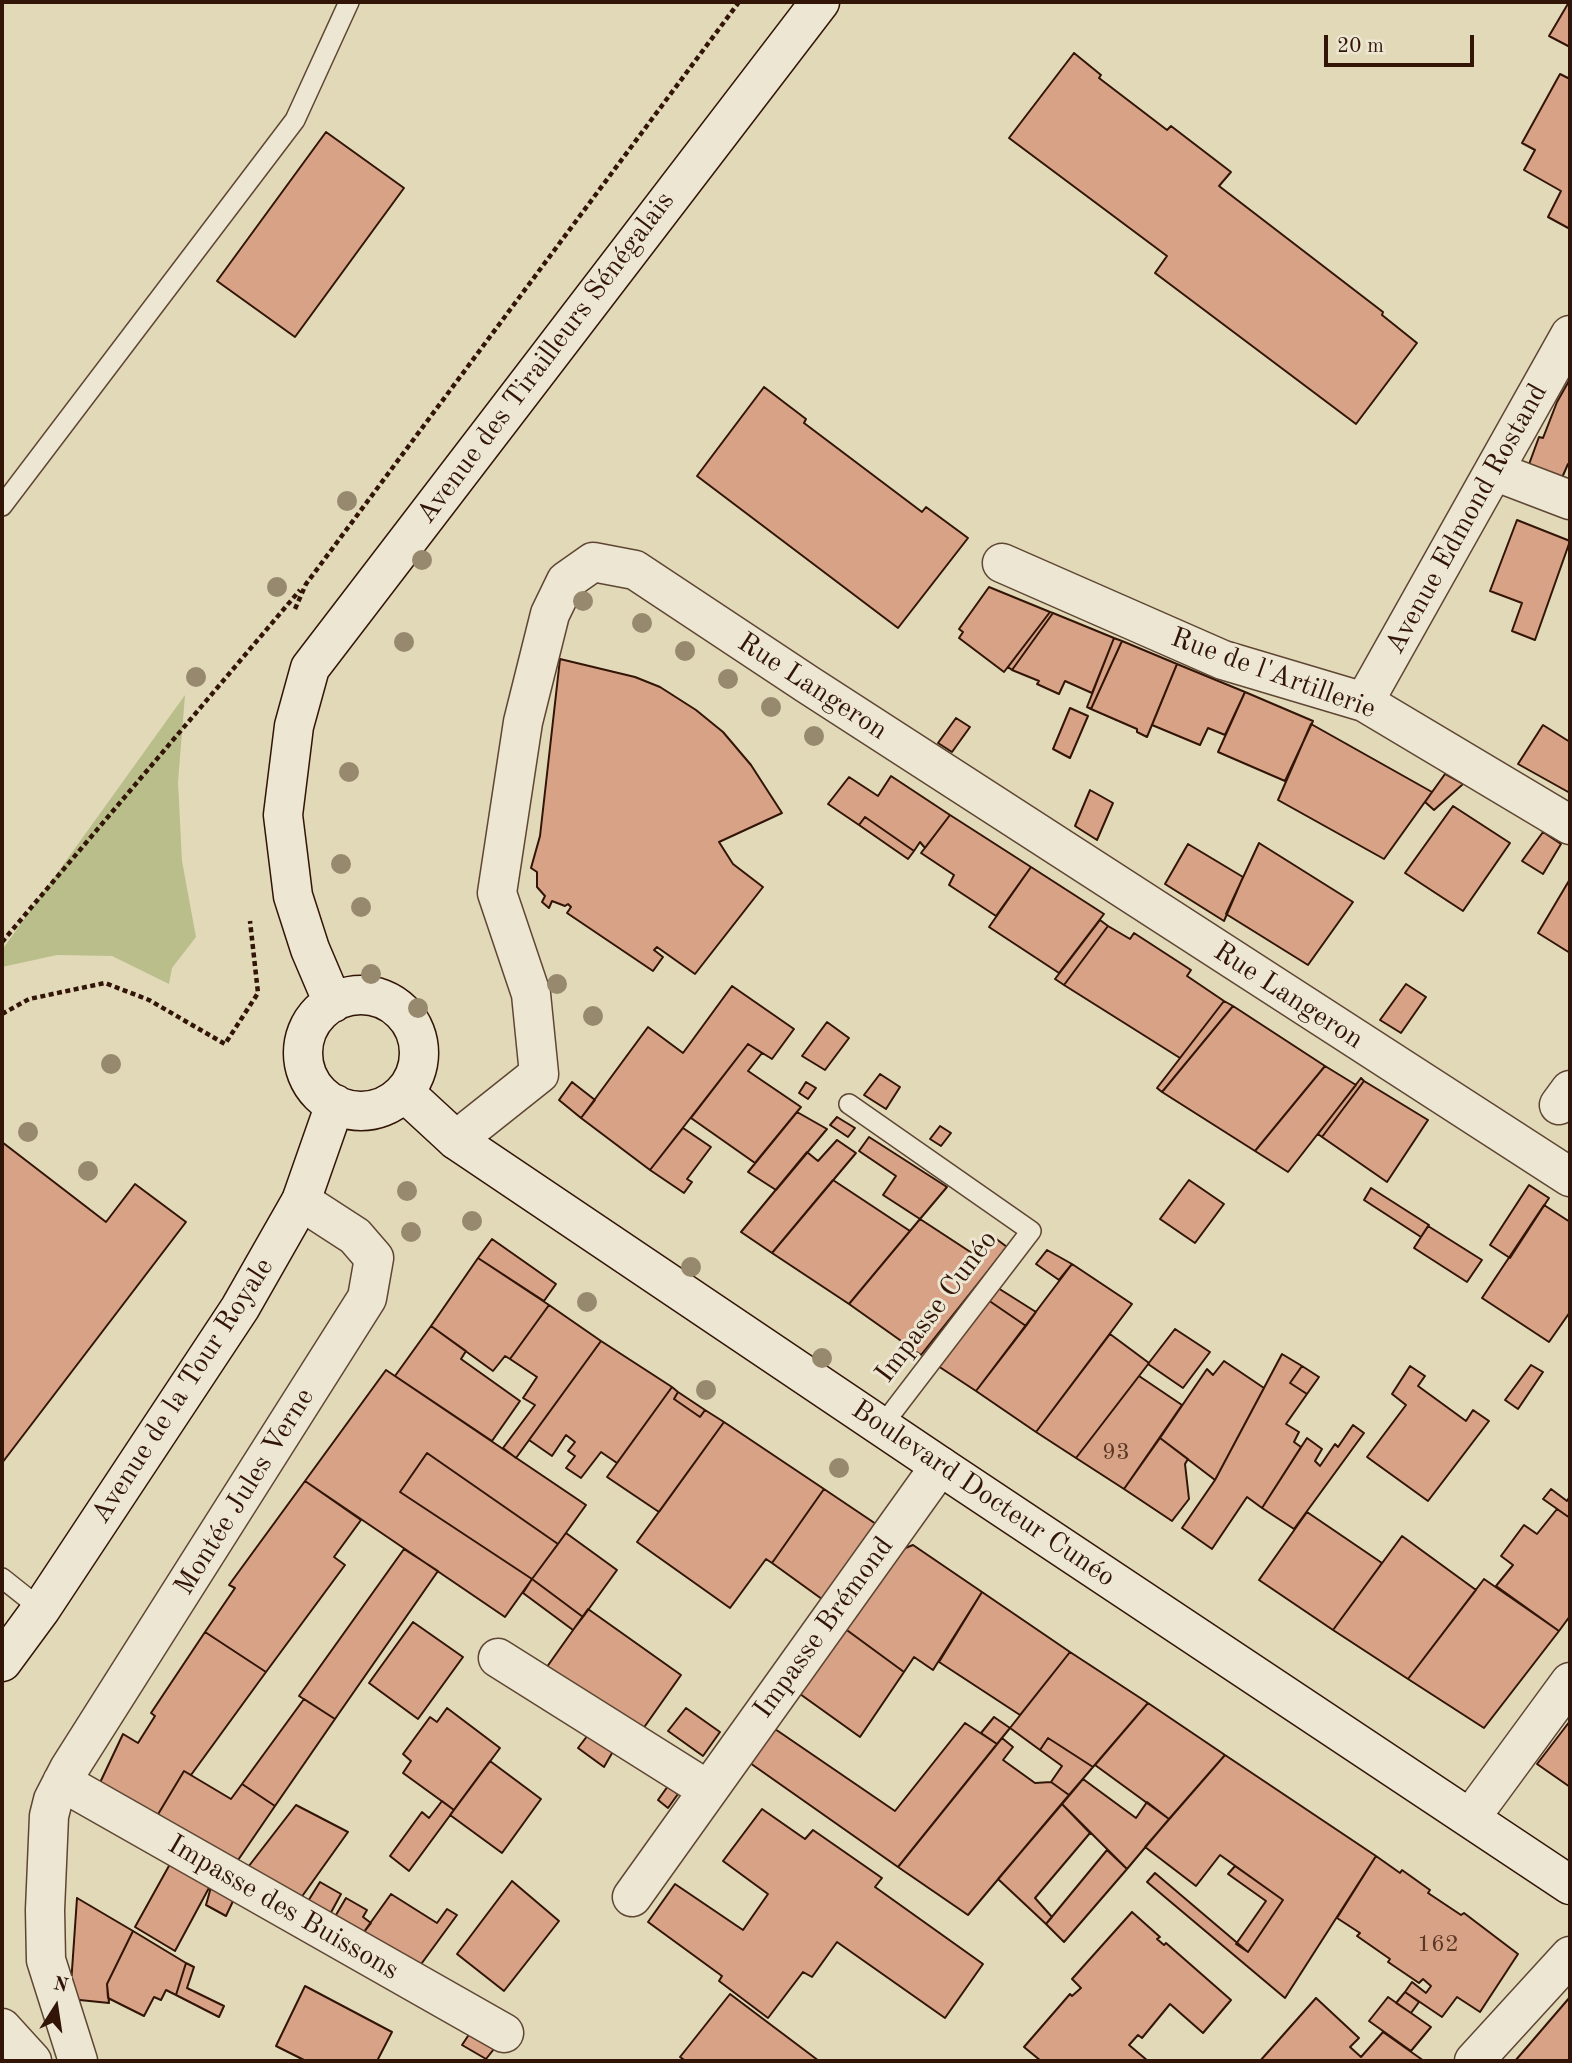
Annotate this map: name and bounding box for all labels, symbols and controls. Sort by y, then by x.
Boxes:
scale bar [1327,21,1478,65]
text: 20 m [1337,36,1384,57]
street label: Avenue des Tirailleurs Sénégalais [410,185,682,531]
street label: Avenue Edmond Rostand [1379,378,1555,660]
street label: Rue de l'Artillerie [1166,621,1380,727]
street label: Rue Langeron [731,626,893,748]
street label: Rue Langeron [1207,935,1369,1057]
street label: Impasse Cunéo [869,1224,1005,1390]
street label: Avenue de la Tour Royale [85,1252,281,1530]
street label: Montée Jules Verne [168,1382,322,1602]
street label: Boulevard Docteur Cunéo [845,1393,1121,1595]
house number: 93 [1102,1439,1130,1467]
street label: Impasse Brémond [747,1531,901,1725]
street label: Impasse des Buissons [161,1828,405,1988]
house number: 162 [1417,1931,1459,1959]
north arrow [21,1972,91,2042]
text: N [51,1975,70,1997]

